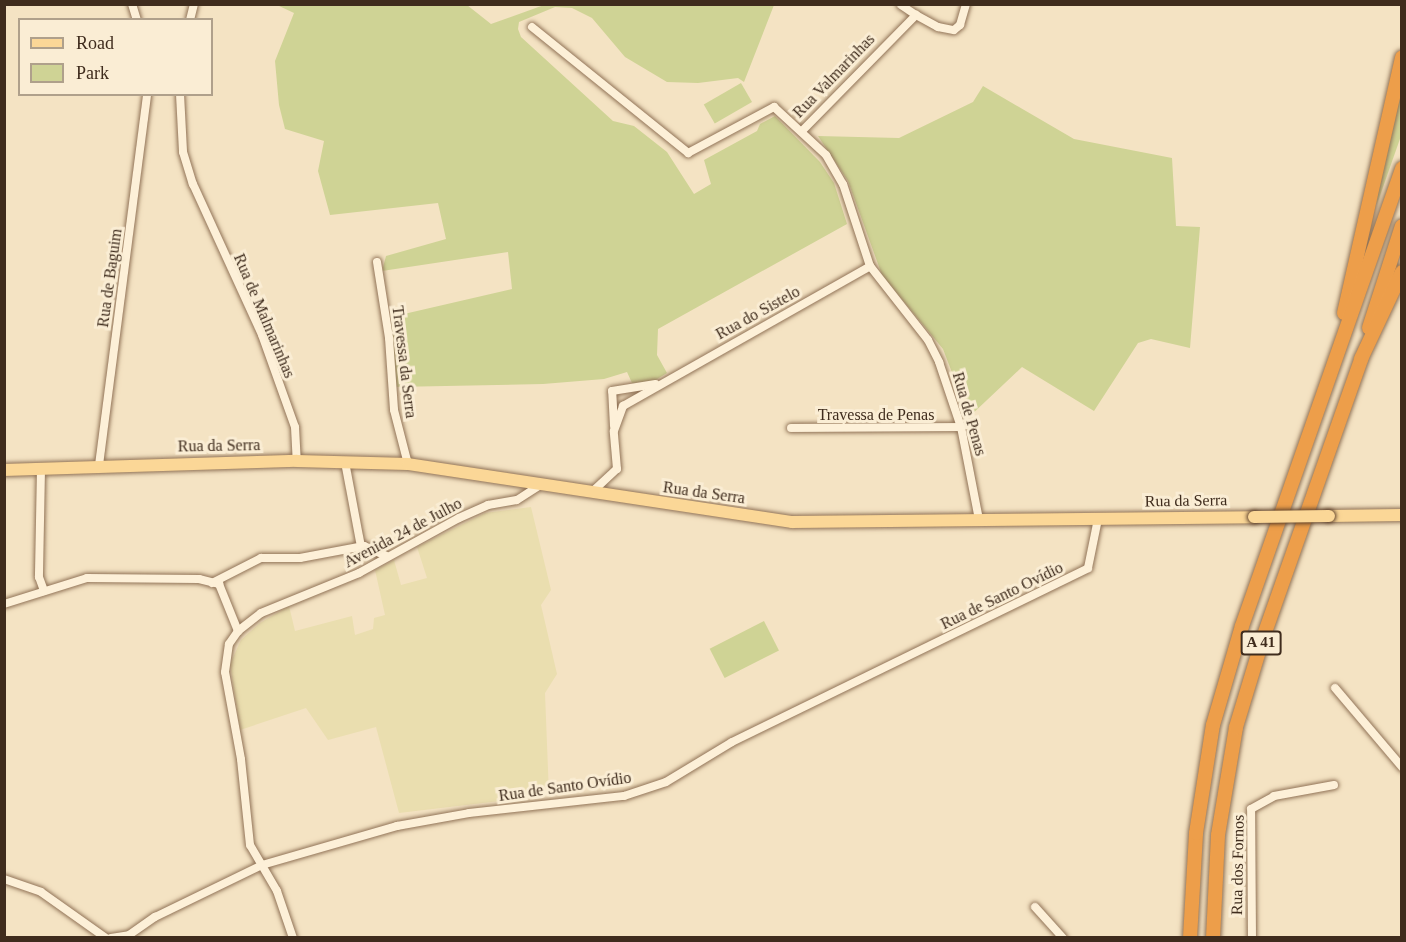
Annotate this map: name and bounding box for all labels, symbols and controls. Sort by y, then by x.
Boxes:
legend [18,18,213,96]
street label: Rua Valmarinhas [789,30,879,122]
text: Road [76,33,114,53]
text: Park [76,63,109,83]
street label: Rua de Baguim [94,227,126,329]
street label: Rua de Malmarinhas [229,251,299,381]
street label: Rua do Sistelo [713,282,803,344]
street label: Travessa da Serra [388,305,420,419]
street label: Rua de Penas [948,370,990,458]
street label: Travessa de Penas [818,405,934,425]
street label: Rua da Serra [178,436,260,456]
street label: Rua da Serra [662,478,746,508]
street label: Rua da Serra [1145,491,1227,511]
street label: Avenida 24 de Julho [341,494,465,572]
street label: Rua de Santo Ovídio [938,558,1066,634]
road number: A 41 [1240,631,1282,655]
street label: Rua de Santo Ovídio [497,768,633,806]
street label: Rua dos Fornos [1228,815,1248,915]

